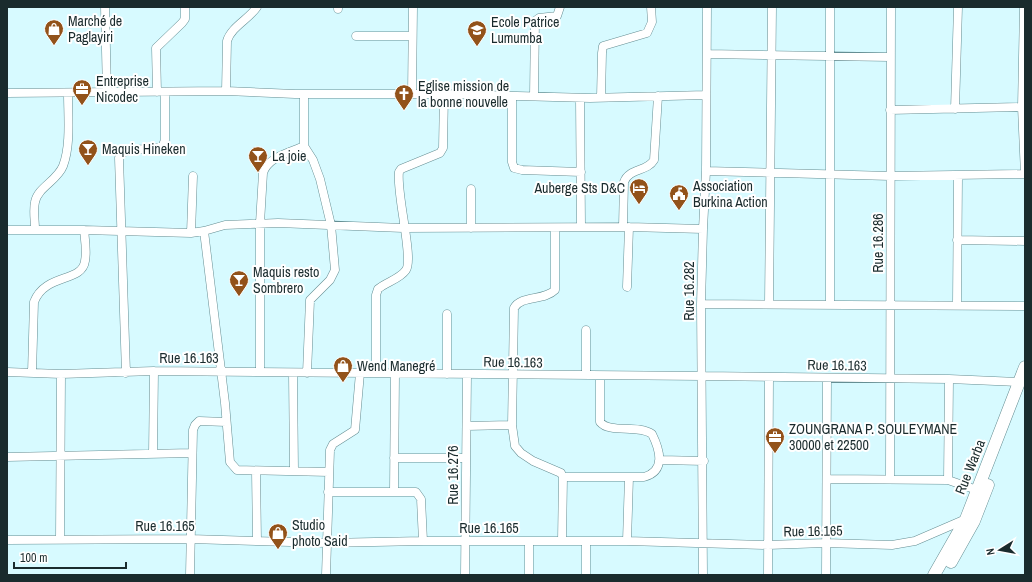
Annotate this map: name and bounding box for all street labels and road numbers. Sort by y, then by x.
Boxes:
street label: Rue 16.286 [869,213,887,273]
street label: Rue 16.282 [680,261,698,321]
street label: Rue 16.163 [159,349,219,367]
street label: Rue 16.163 [483,352,543,372]
street label: Rue 16.163 [807,355,867,375]
street label: Rue Warba [951,436,989,497]
street label: Rue 16.276 [444,445,462,505]
street label: Rue 16.165 [135,517,195,535]
street label: Rue 16.165 [459,519,519,537]
street label: Rue 16.165 [783,521,843,541]

